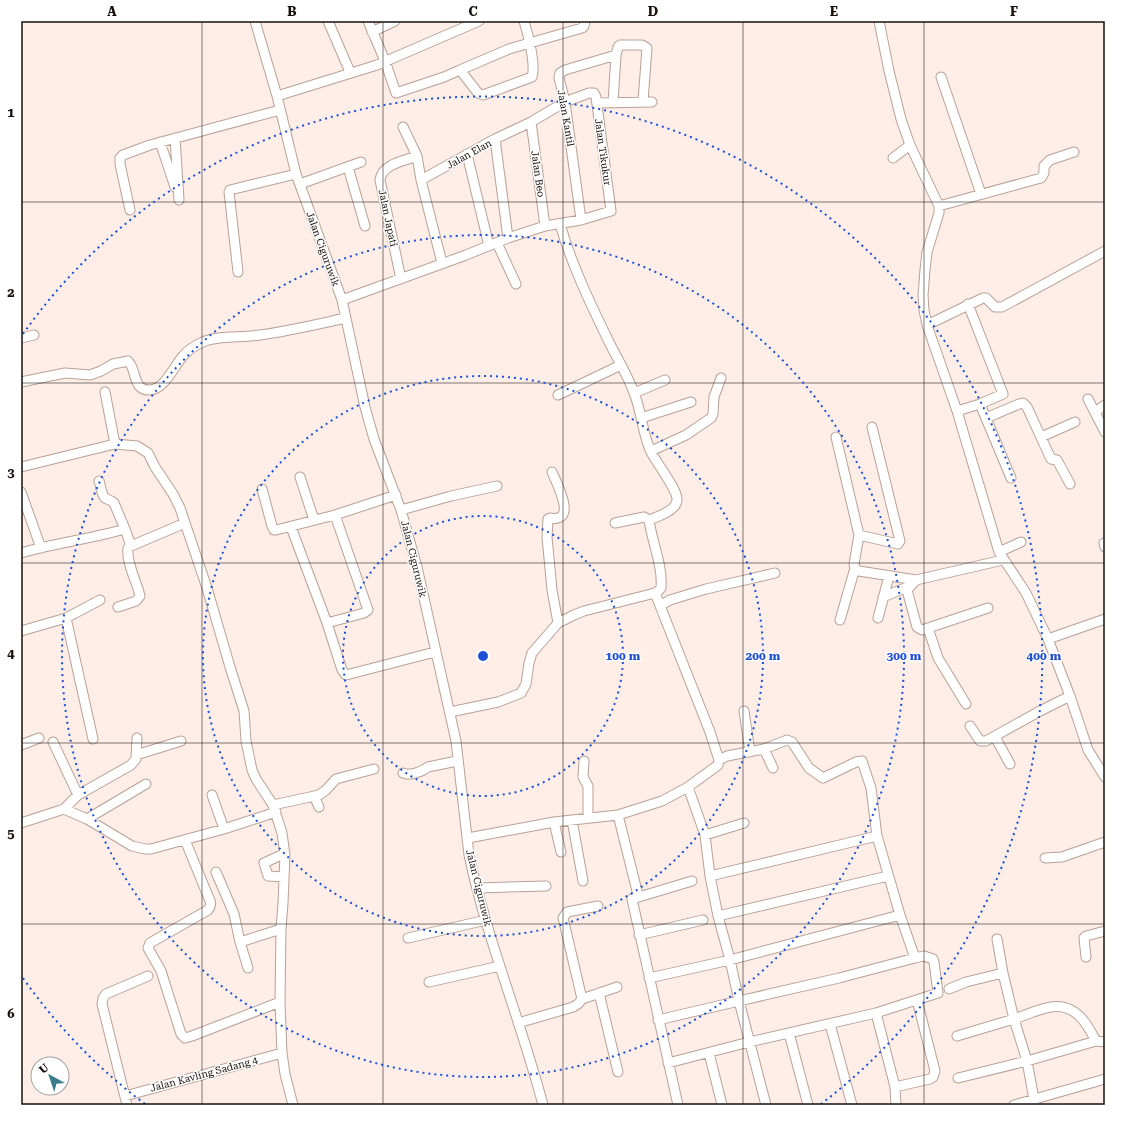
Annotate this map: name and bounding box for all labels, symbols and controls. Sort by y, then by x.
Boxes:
text: A [107,4,117,19]
text: B [287,4,297,19]
text: C [468,4,478,19]
text: D [648,4,658,19]
text: E [830,4,838,19]
text: F [1010,4,1018,19]
street label: Jalan Kantil [556,89,576,147]
text: 1 [7,105,15,120]
street label: Jalan Tikukur [593,118,613,186]
street label: Jalan Elan [445,137,494,171]
street label: Jalan Beo [529,150,547,198]
street label: Jalan Japati [377,189,399,247]
street label: Jalan Ciguruwik [304,210,342,289]
text: 2 [7,285,15,300]
text: 3 [7,465,15,480]
street label: Jalan Ciguruwik [399,519,429,599]
text: 4 [7,646,15,661]
centre of rings [476,649,490,663]
text: 100 m [606,649,641,663]
text: 200 m [746,649,781,663]
text: 300 m [887,649,922,663]
text: 400 m [1027,649,1062,663]
text: 5 [7,826,15,841]
street label: Jalan Ciguruwik [464,848,494,928]
text: 6 [7,1006,15,1021]
street label: Jalan Kavling Sadang 4 [149,1054,259,1094]
north arrow [30,1056,70,1096]
text: U [36,1061,52,1076]

